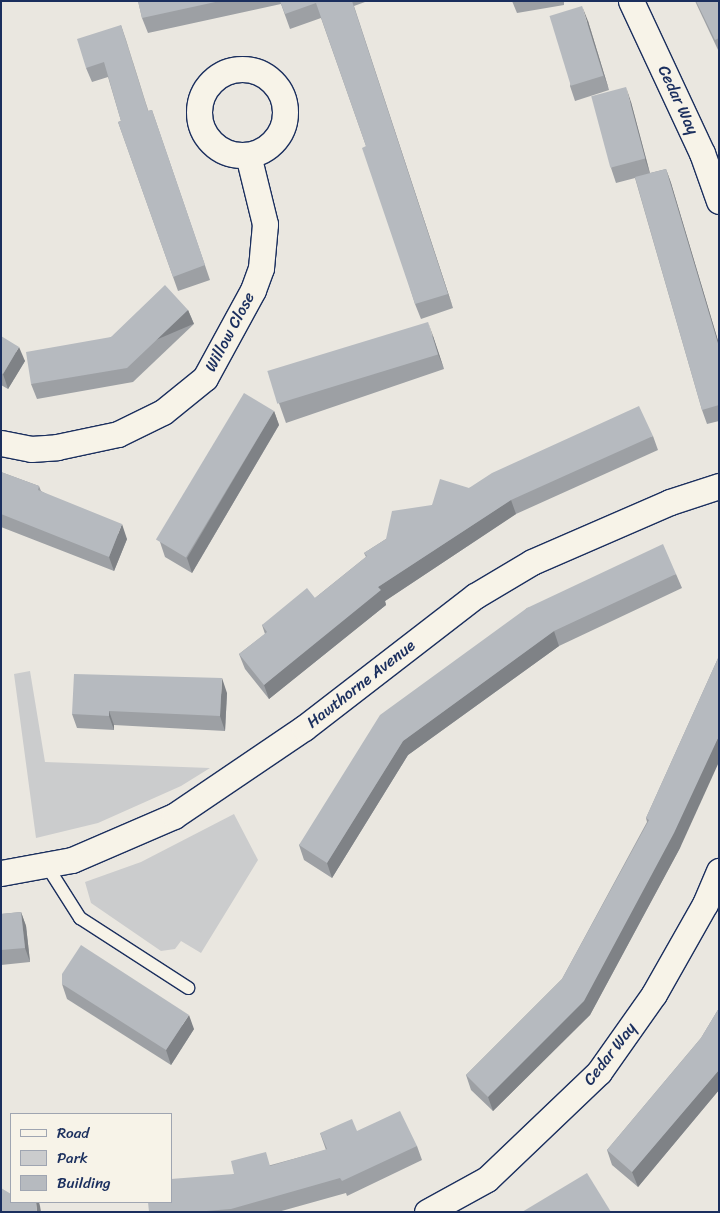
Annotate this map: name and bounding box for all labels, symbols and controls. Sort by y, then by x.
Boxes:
street label: Cedar Way [654,62,702,138]
street label: Willow Close [201,289,259,375]
street label: Hawthorne Avenue [303,636,419,732]
street label: Cedar Way [580,1019,640,1089]
legend [10,1113,172,1203]
text: Road [57,1120,89,1146]
text: Park [57,1145,88,1171]
text: Building [57,1170,111,1196]

